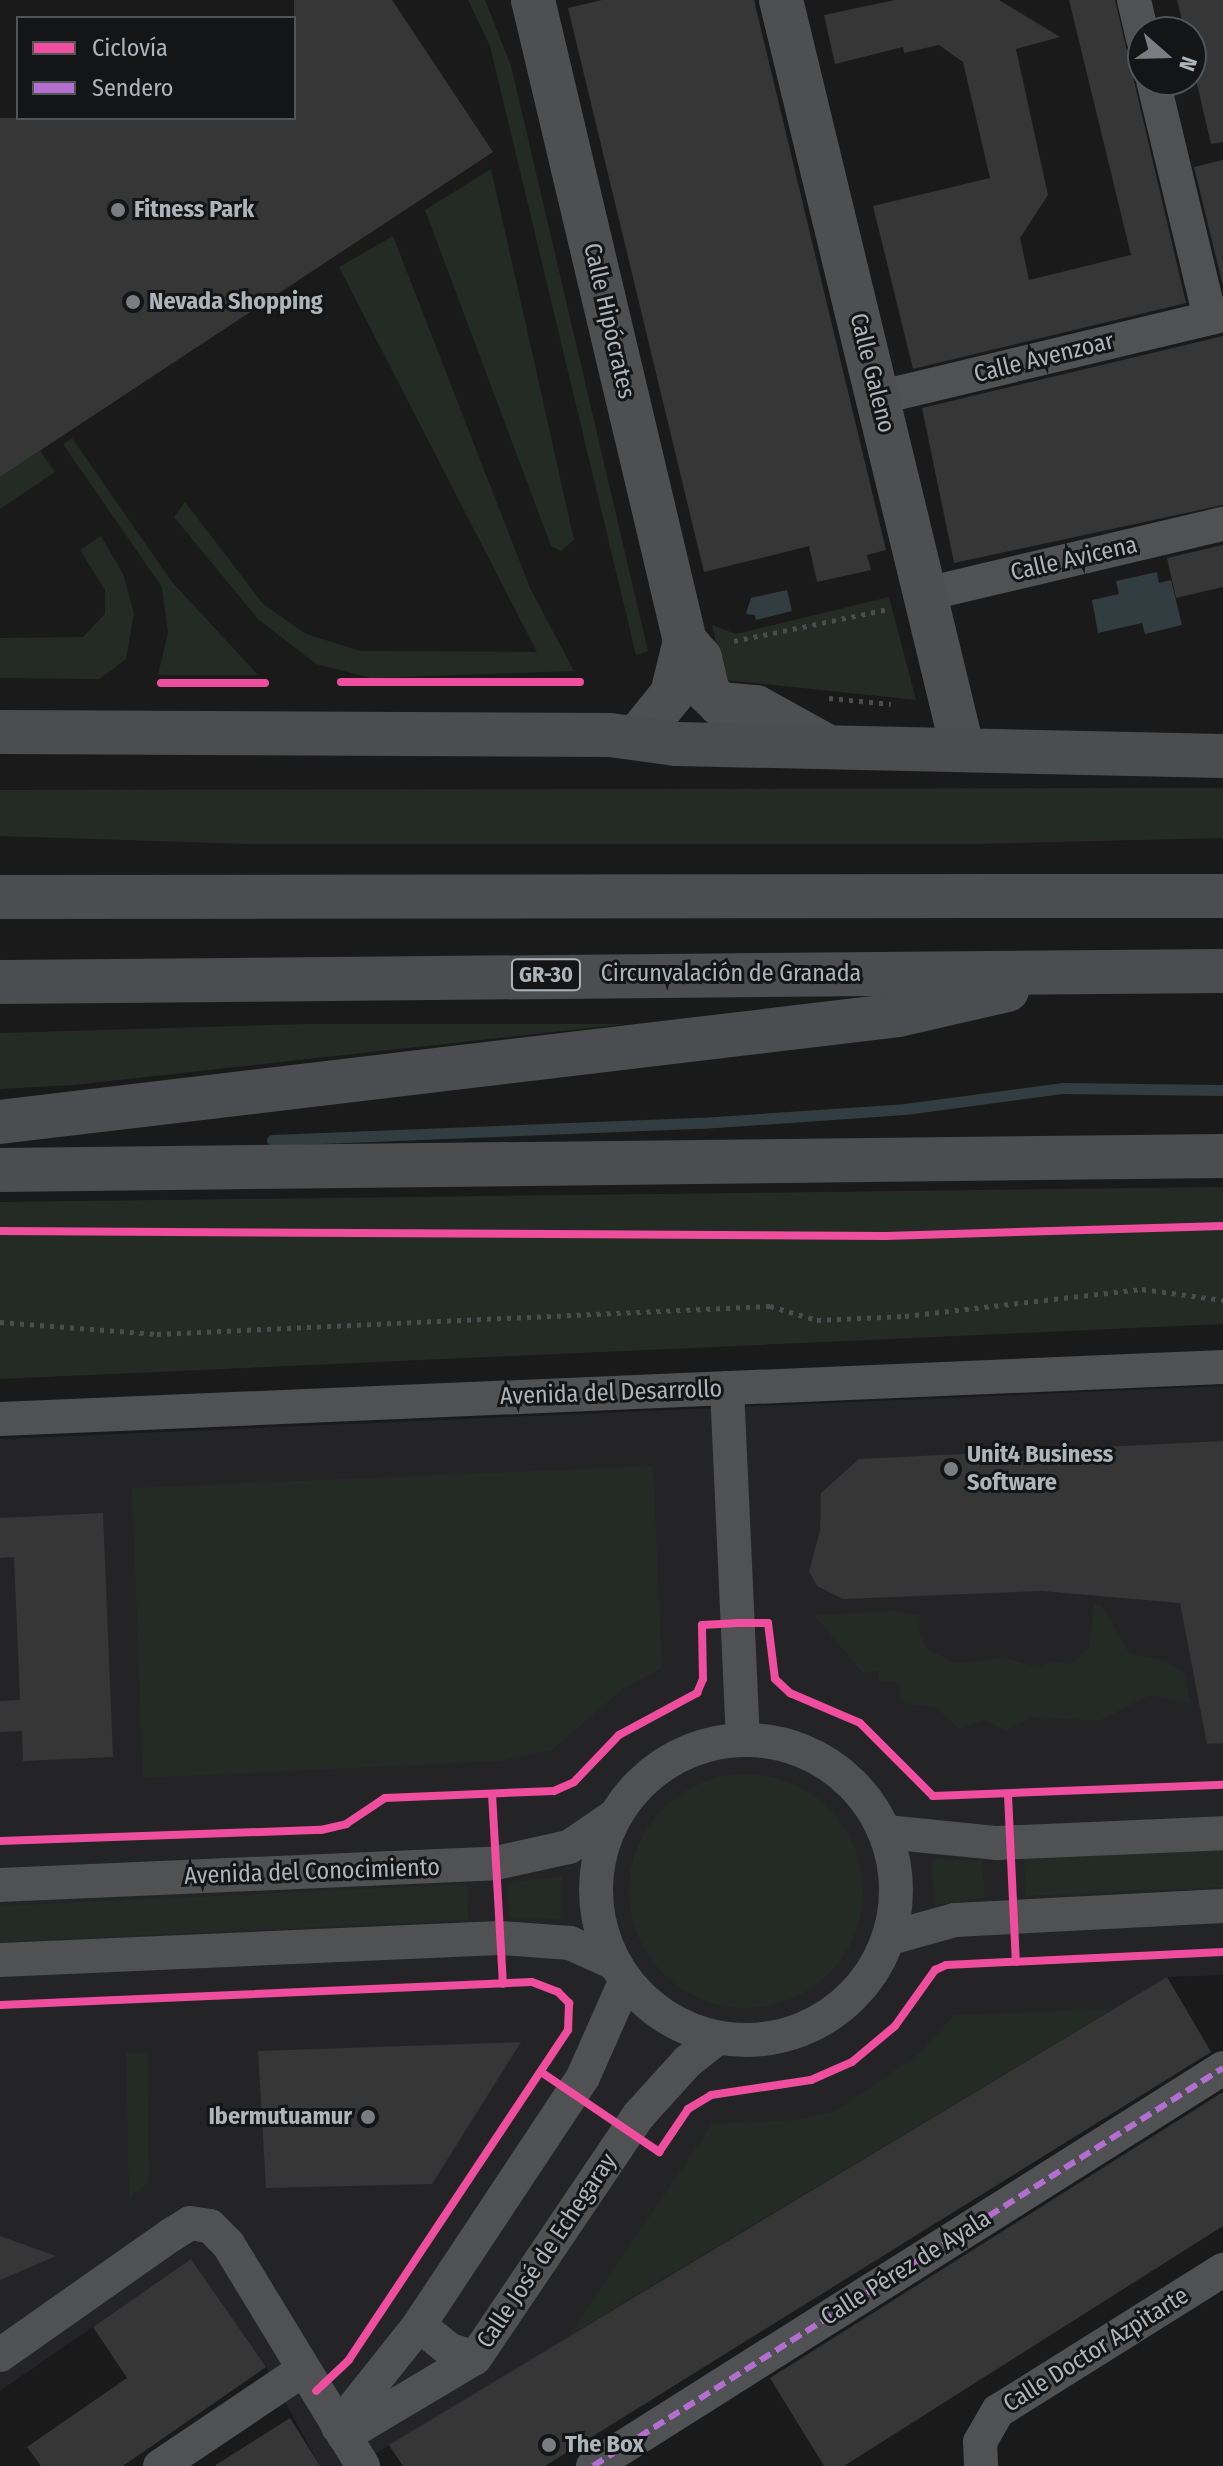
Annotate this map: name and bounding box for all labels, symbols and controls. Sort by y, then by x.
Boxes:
legend [16,16,296,120]
north arrow [1127,16,1207,96]
text: Ciclovía [92,34,168,62]
text: N [1173,53,1203,75]
text: Sendero [92,74,173,102]
place label: Fitness Park [134,196,254,224]
marker: Fitness Park [109,201,127,219]
street label: Calle Hipócrates [577,240,641,402]
place label: Nevada Shopping [149,288,323,316]
marker: Nevada Shopping [124,293,142,311]
street label: Calle Galeno [843,310,901,436]
street label: Calle Avenzoar [971,327,1117,389]
street label: Calle Avicena [1008,530,1140,588]
road number: GR-30 [510,957,582,993]
street label: Circunvalación de Granada [601,960,861,988]
street label: Avenida del Desarrollo [499,1375,723,1411]
place label: Unit4 Business Software [967,1441,1113,1497]
marker: Unit4 Business Software [942,1460,960,1478]
street label: Avenida del Conocimiento [184,1853,440,1891]
place label: Ibermutuamur [208,2103,352,2131]
marker: Ibermutuamur [359,2108,377,2126]
street label: Calle José de Echegaray [471,2148,623,2354]
street label: Calle Pérez de Ayala [816,2204,996,2332]
street label: Calle Doctor Azpitarte [998,2281,1194,2419]
place label: The Box [565,2431,644,2459]
marker: The Box [540,2436,558,2454]

